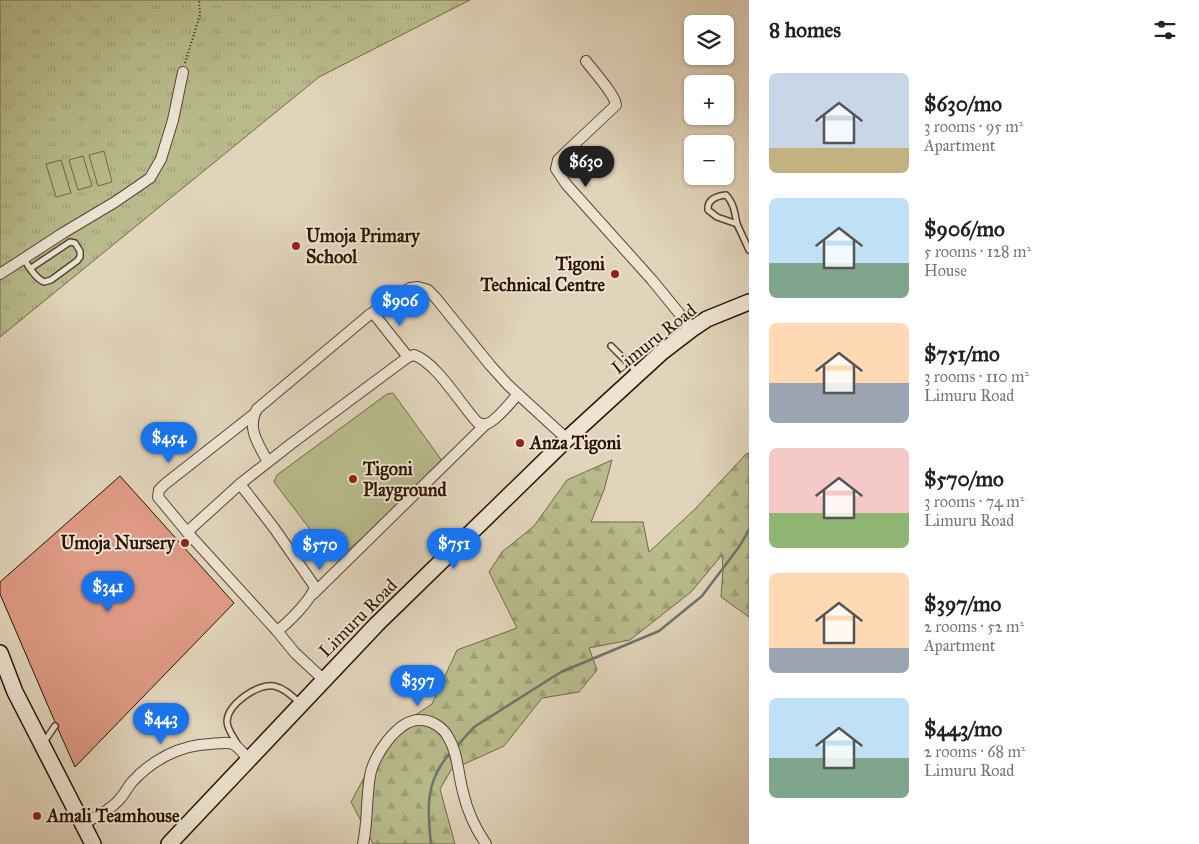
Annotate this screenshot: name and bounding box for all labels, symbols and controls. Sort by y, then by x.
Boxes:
map controls [684,15,734,185]
button: layers [684,15,734,65]
icon: filters [1151,16,1179,44]
text: 8 homes [769,17,841,43]
button: + [684,75,734,125]
text: $630/mo [924,91,1002,117]
icon: home [809,93,869,153]
text: 3 rooms · 95 m² [924,117,1023,136]
button: − [684,135,734,185]
text: Apartment [924,136,996,155]
pin: $630 [556,146,616,188]
text: $630 [569,152,603,171]
text: $906/mo [924,216,1005,242]
icon: home [809,218,869,278]
place label: Umoja Primary School [306,225,421,268]
marker: Umoja Primary School [290,240,302,252]
text: 5 rooms · 128 m² [924,242,1031,261]
place label: Tigoni Technical Centre [480,253,606,296]
text: House [924,261,967,280]
marker: Tigoni Technical Centre [609,268,621,280]
pin: $906 [370,284,430,327]
text: $906 [382,291,418,310]
street label: Limuru Road [607,299,701,379]
text: $751/mo [924,341,1000,367]
icon: home [809,343,869,403]
text: 3 rooms · 110 m² [924,367,1029,386]
text: Limuru Road [924,386,1014,405]
pin: $454 [139,422,199,464]
text: $454 [152,428,186,447]
place label: Anza Tigoni [529,432,622,455]
marker: Anza Tigoni [514,437,526,449]
place label: Tigoni Playground [362,458,448,502]
text: $570/mo [924,466,1004,492]
icon: home [809,468,869,528]
marker: Tigoni Playground [347,473,359,485]
text: 3 rooms · 74 m² [924,492,1024,511]
text: Limuru Road [924,511,1014,530]
pin: $570 [290,528,350,571]
pin: $751 [424,528,484,570]
place label: Umoja Nursery [61,532,177,555]
text: $751 [438,534,470,553]
text: $570 [303,535,337,554]
marker: Umoja Nursery [179,537,191,549]
pin: $341 [78,570,138,613]
street label: Limuru Road [314,574,402,662]
text: $341 [92,577,124,596]
text: $397/mo [924,591,1001,617]
icon: home [809,593,869,653]
text: 2 rooms · 52 m² [924,617,1024,636]
text: Apartment [924,636,996,655]
pin: $397 [388,664,448,707]
text: $397 [401,671,435,690]
pin: $443 [131,702,191,745]
text: $443 [144,709,178,728]
text: $443/mo [924,716,1002,742]
icon: home [809,718,869,778]
text: 2 rooms · 68 m² [924,742,1025,761]
text: Limuru Road [924,761,1014,780]
place label: Amali Teamhouse [46,805,180,827]
marker: Amali Teamhouse [31,810,43,822]

